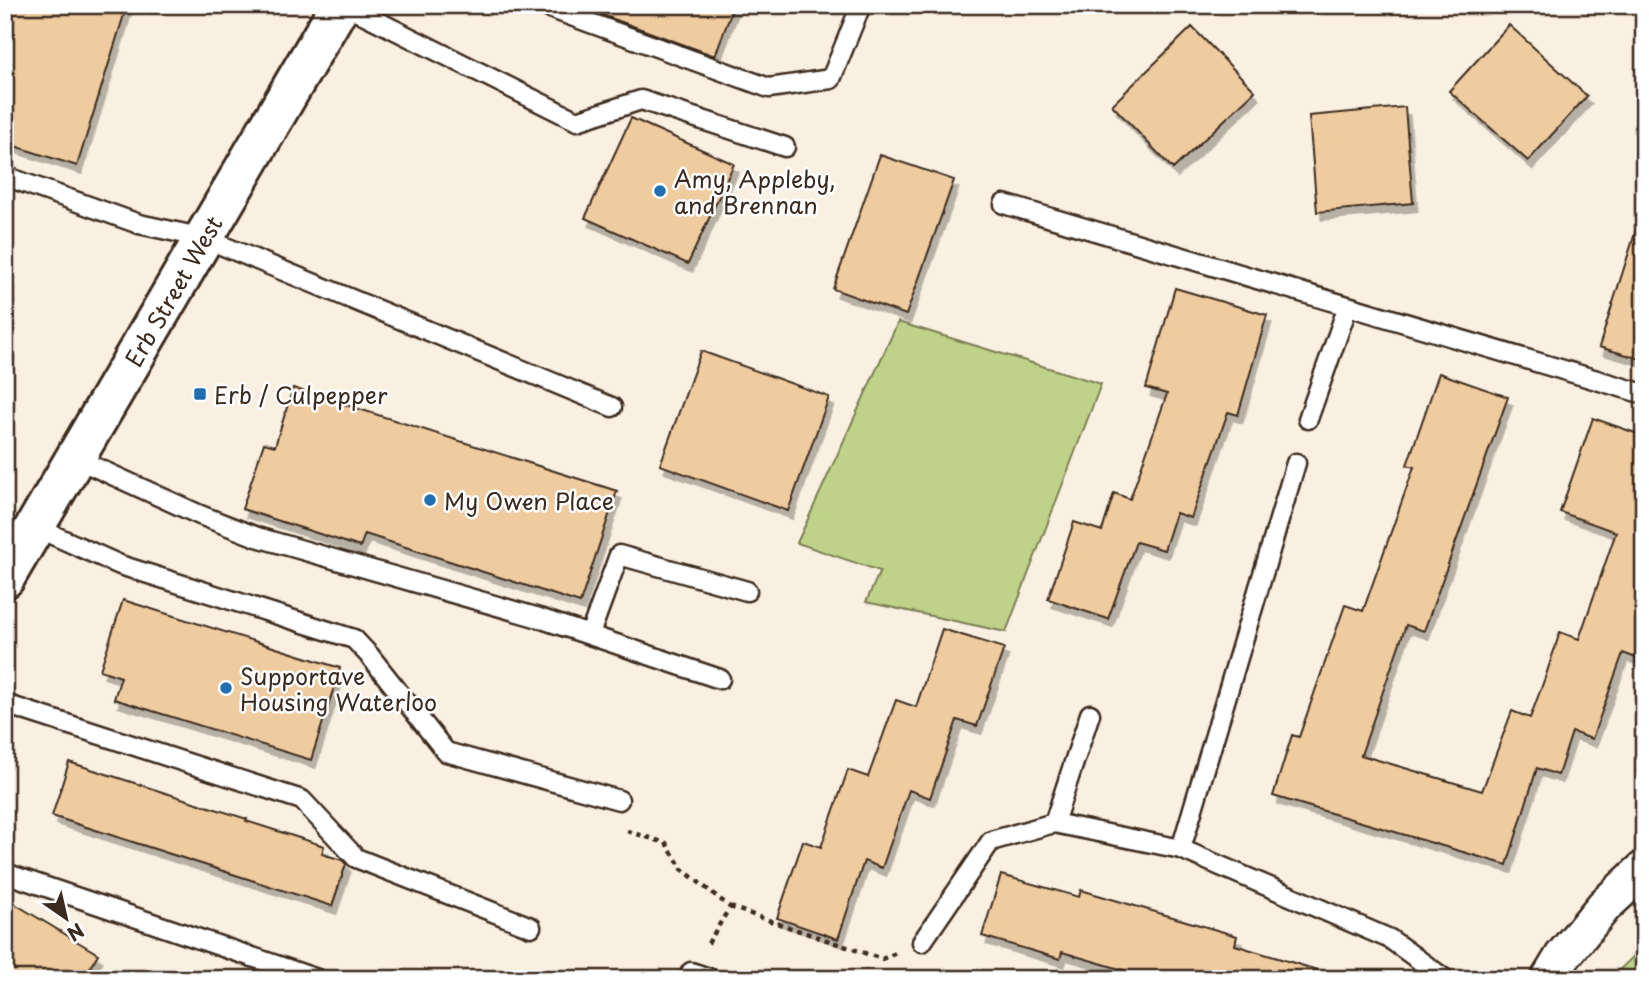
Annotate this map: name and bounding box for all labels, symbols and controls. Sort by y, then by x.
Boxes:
place label: Amy, Appleby, and Brennan [674,161,836,222]
marker: Amy, Appleby, and Brennan [652,183,668,199]
street label: Erb Street West [116,209,230,373]
place label: Erb / Culpepper [214,377,388,412]
marker: Erb / Culpepper [192,386,208,402]
place label: My Owen Place [444,483,614,518]
marker: My Owen Place [422,492,438,508]
place label: Supportave Housing Waterloo [240,658,437,719]
marker: Supportave Housing Waterloo [218,680,234,696]
north arrow [32,883,102,953]
text: N [62,917,90,949]

